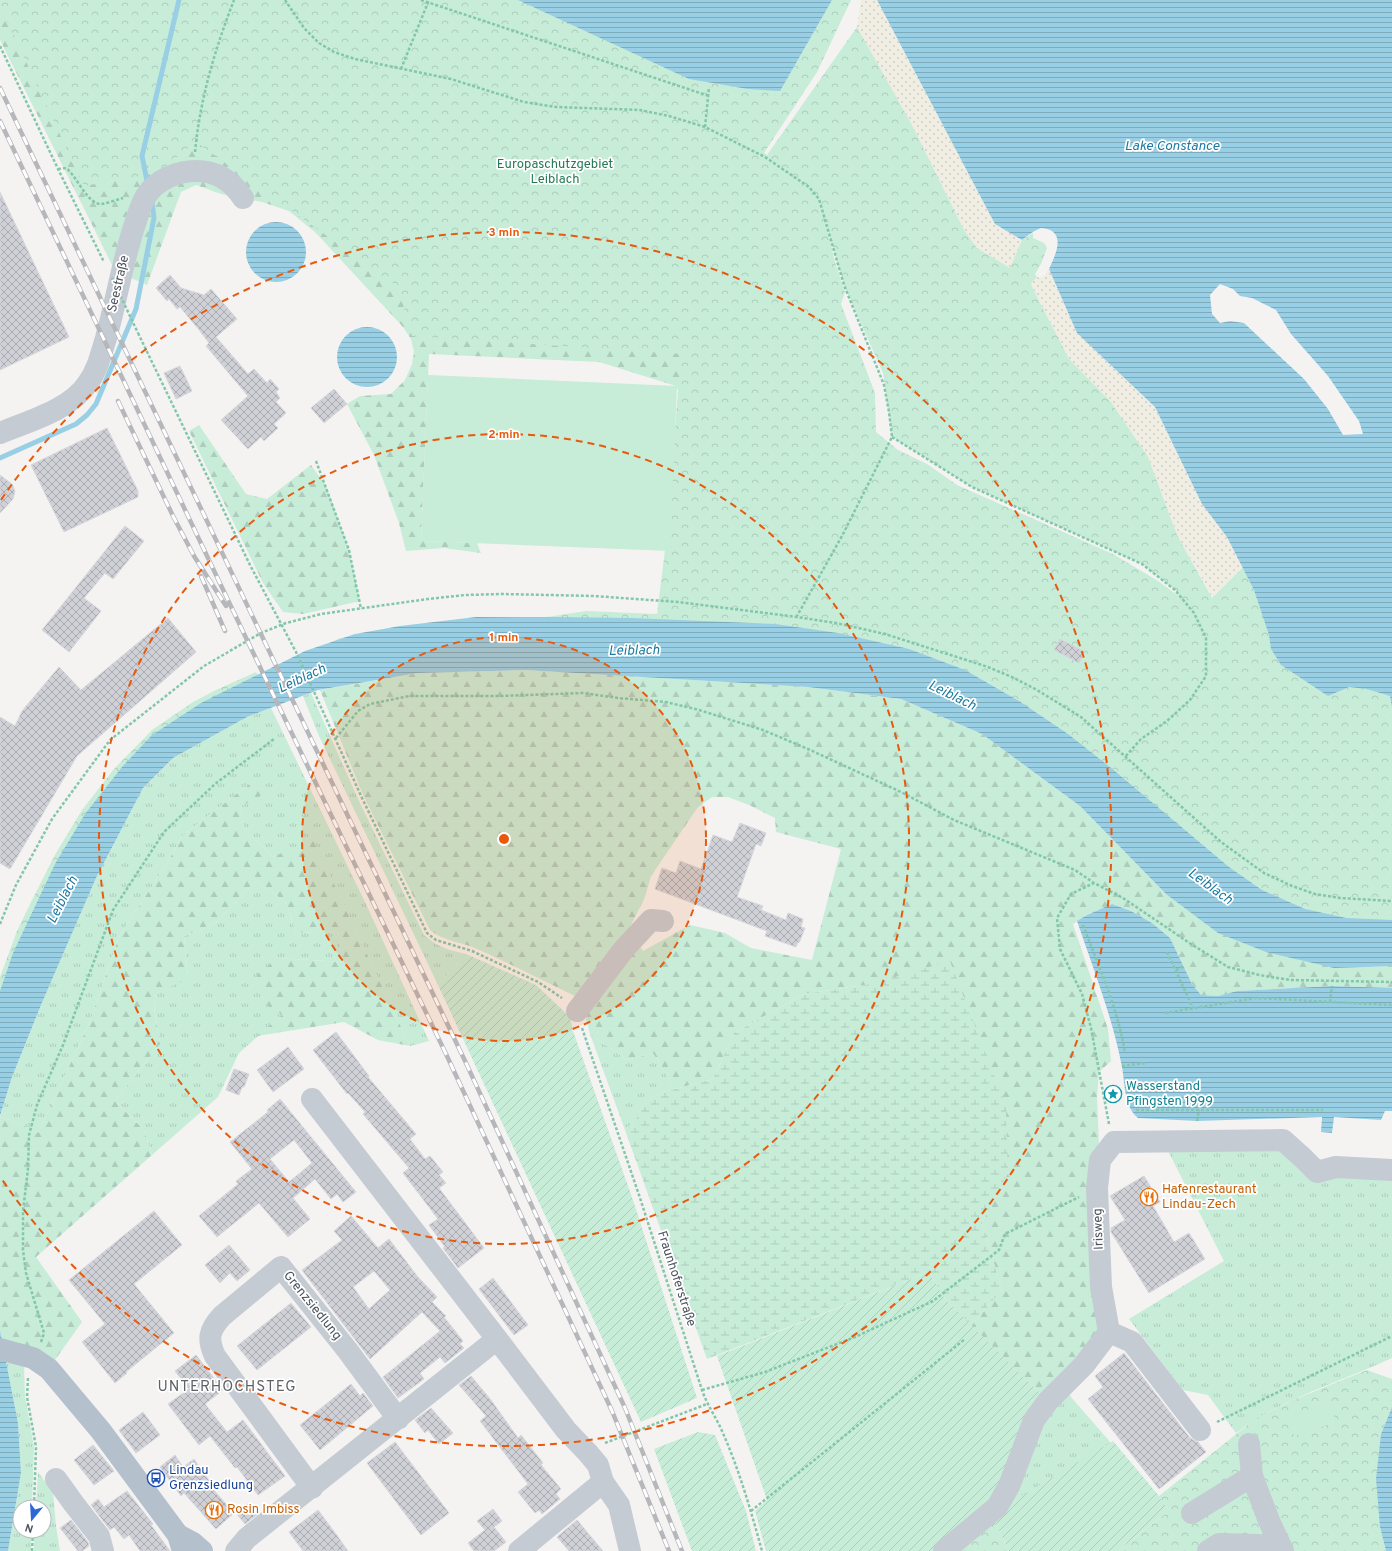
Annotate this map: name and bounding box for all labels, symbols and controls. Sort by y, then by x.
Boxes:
water label: Lake Constance [1124,138,1220,155]
park label: Europaschutzgebiet Leiblach [497,157,613,188]
text: 3 min [488,225,520,241]
street label: Seestraße [105,254,133,314]
text: 2 min [488,427,520,443]
text: 1 min [490,630,518,646]
water label: Leiblach [608,642,660,660]
water label: Leiblach [275,660,329,697]
water label: Leiblach [925,677,979,715]
centre of rings [497,832,511,846]
water label: Leiblach [1184,865,1236,909]
water label: Leiblach [44,873,82,927]
place label: Wasserstand Pfingsten 1999 [1126,1079,1213,1110]
place icon: Wasserstand Pfingsten 1999 [1103,1084,1123,1104]
place label: Hafenrestaurant Lindau-Zech [1162,1182,1257,1213]
restaurant icon: Hafenrestaurant Lindau-Zech [1139,1187,1159,1207]
street label: Irisweg [1090,1208,1108,1250]
street label: Fraunhoferstraße [653,1229,699,1329]
street label: Grenzsiedlung [279,1268,345,1344]
district label: UNTERHOCHSTEG [157,1378,297,1397]
place label: Lindau Grenzsiedlung [169,1463,253,1494]
bus stop icon: Lindau Grenzsiedlung [146,1468,166,1488]
north arrow [12,1499,52,1539]
restaurant icon: Rosin Imbiss [204,1500,224,1520]
place label: Rosin Imbiss [227,1502,300,1518]
text: N [23,1520,35,1535]

